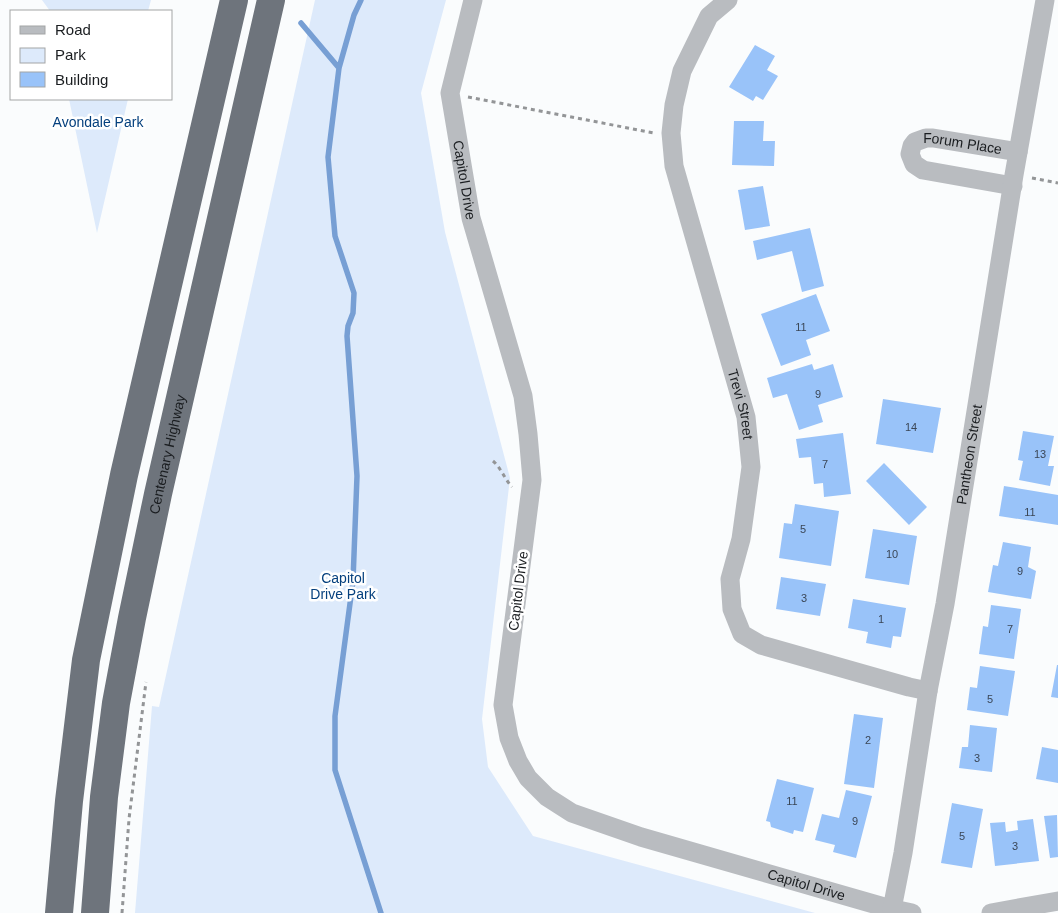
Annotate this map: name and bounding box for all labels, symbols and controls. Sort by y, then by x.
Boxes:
legend [10,10,172,100]
text: Road [55,21,91,38]
text: Park [55,46,86,63]
text: Building [55,71,108,88]
park label: Avondale Park [53,114,144,130]
street label: Forum Place [923,130,1003,157]
street label: Capitol Drive [450,139,479,221]
house number: 11 [795,321,807,333]
street label: Trevi Street [725,367,756,440]
house number: 9 [815,388,821,400]
street label: Centenary Highway [146,393,189,516]
street label: Pantheon Street [953,403,985,506]
house number: 14 [905,421,917,433]
house number: 13 [1034,448,1046,460]
house number: 7 [822,458,828,470]
house number: 11 [1024,506,1036,518]
house number: 5 [800,523,806,535]
house number: 10 [886,548,898,560]
street label: Capitol Drive [505,550,531,632]
house number: 9 [1017,565,1023,577]
park label: Capitol Drive Park [310,570,377,602]
house number: 3 [801,592,807,604]
house number: 1 [878,613,884,625]
house number: 7 [1007,623,1013,635]
house number: 5 [987,693,993,705]
house number: 2 [865,734,871,746]
house number: 3 [974,752,980,764]
house number: 11 [786,795,798,807]
house number: 9 [852,815,858,827]
house number: 5 [959,830,965,842]
house number: 3 [1012,840,1018,852]
street label: Capitol Drive [766,866,847,903]

